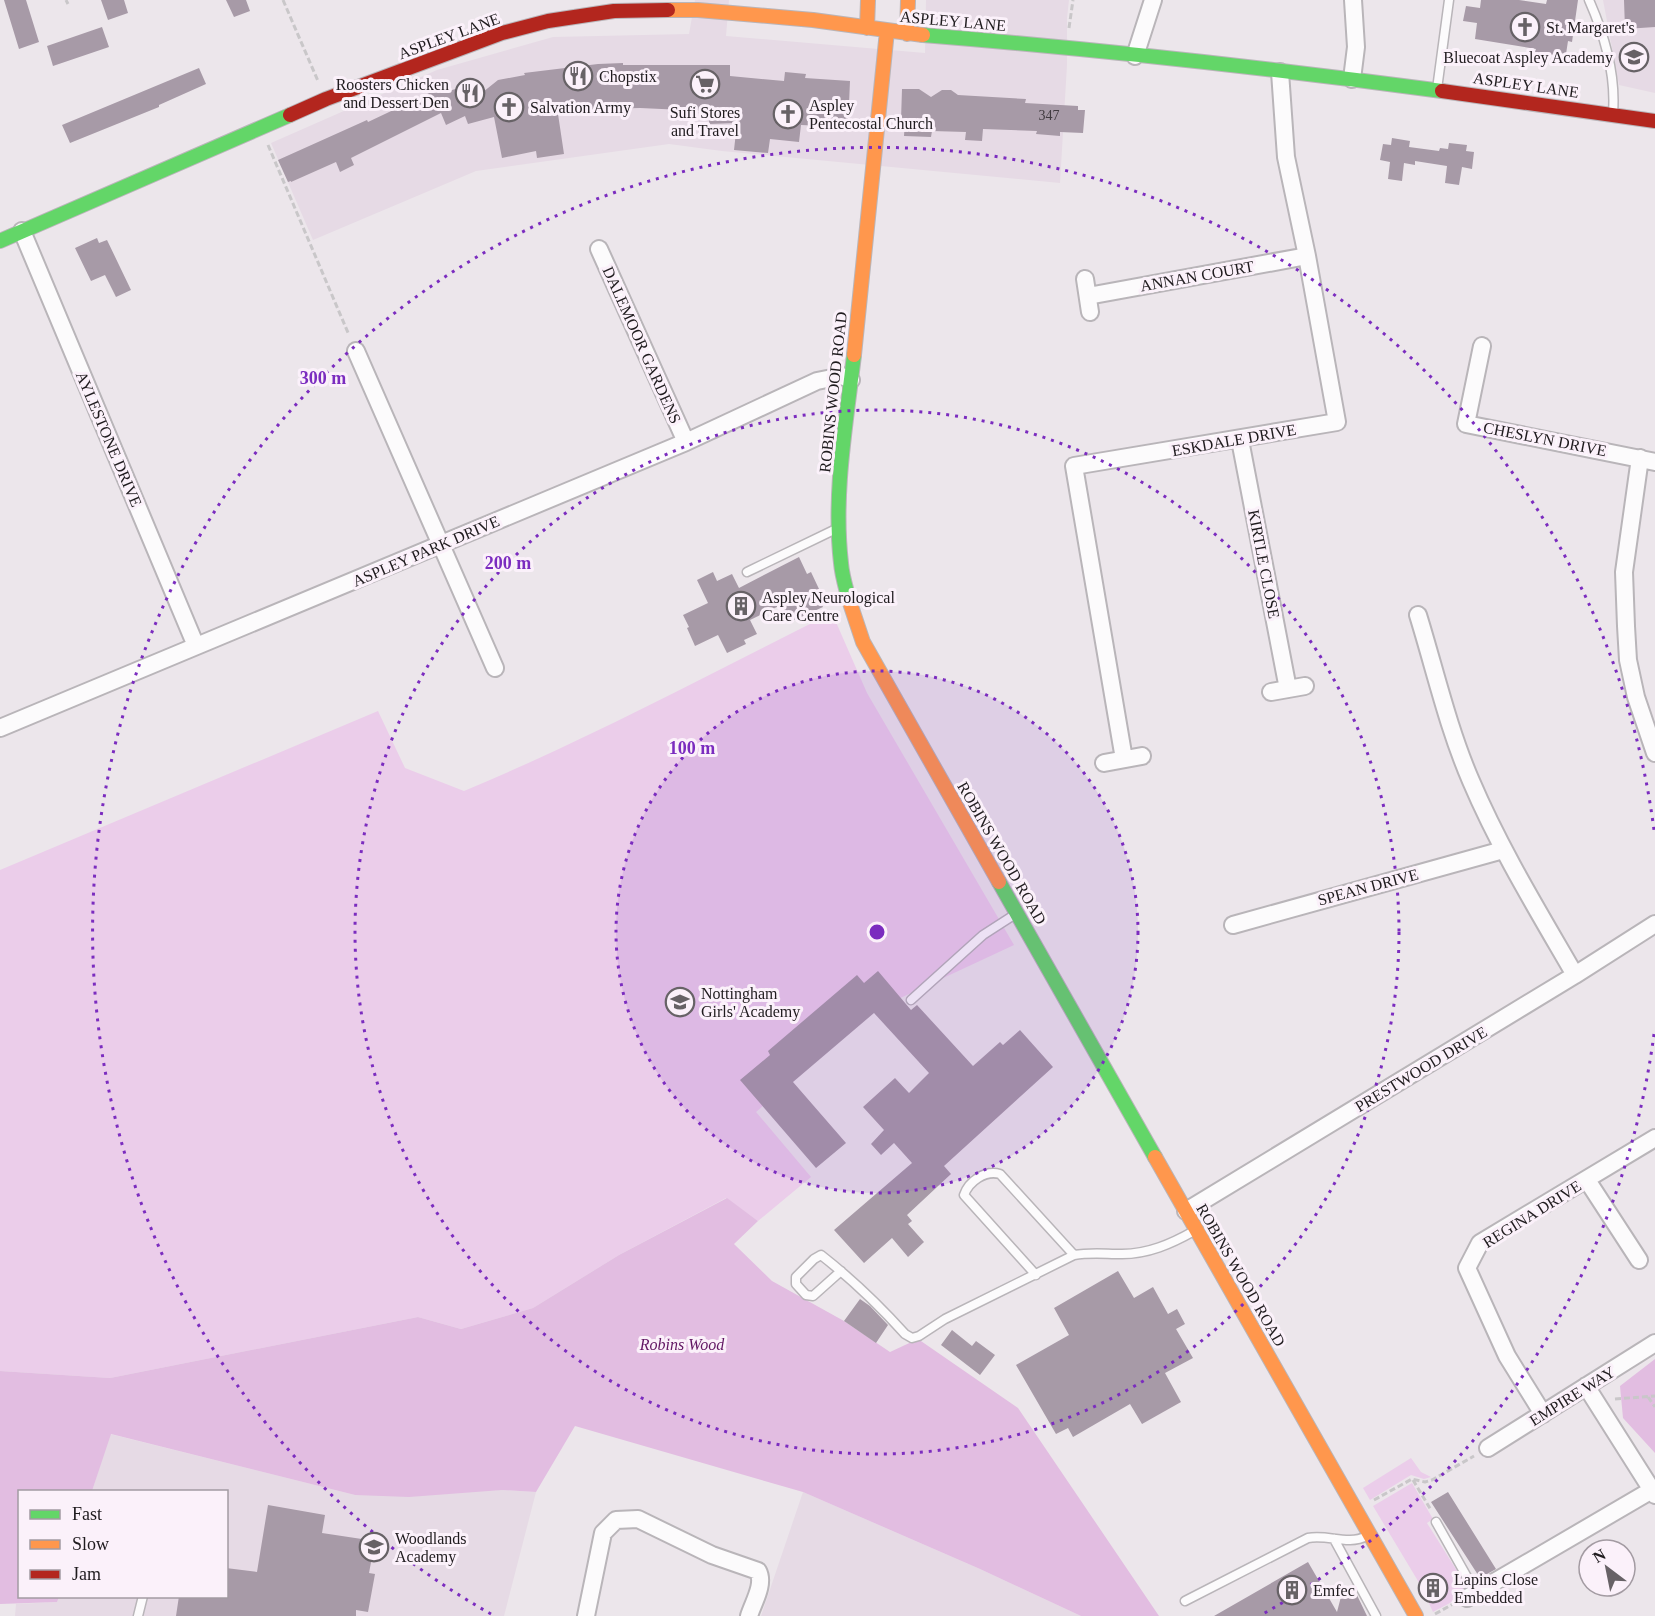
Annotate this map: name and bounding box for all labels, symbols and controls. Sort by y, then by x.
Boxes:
street label: ASPLEY LANE [899,8,1007,34]
street label: ASPLEY LANE [396,10,502,62]
church icon: St. Margaret's [1509,11,1541,43]
place label: St. Margaret's [1546,19,1635,37]
school or university icon: Bluecoat Aspley Academy [1618,41,1650,73]
place label: Bluecoat Aspley Academy [1443,49,1613,67]
restaurant icon: Chopstix [562,60,594,92]
place label: Chopstix [599,68,657,86]
supermarket icon: Sufi Stores and Travel [689,68,721,100]
street label: ASPLEY LANE [1472,69,1580,101]
place label: Roosters Chicken and Dessert Den [336,76,449,111]
restaurant icon: Roosters Chicken and Dessert Den [454,77,486,109]
church icon: Salvation Army [493,91,525,123]
place label: Aspley Pentecostal Church [809,97,933,132]
church icon: Aspley Pentecostal Church [772,98,804,130]
place label: Salvation Army [530,99,631,117]
place label: Sufi Stores and Travel [670,104,740,139]
house number: 347 [1039,108,1060,123]
street label: ANNAN COURT [1139,258,1255,294]
street label: DALEMOOR GARDENS [600,264,684,426]
street label: ROBINS WOOD ROAD [816,311,850,473]
text: 300 m [300,368,346,388]
street label: AYLESTONE DRIVE [73,369,145,509]
street label: CHESLYN DRIVE [1482,419,1608,459]
street label: ESKDALE DRIVE [1171,421,1297,459]
street label: KIRTLE CLOSE [1245,508,1283,620]
street label: ASPLEY PARK DRIVE [350,512,502,590]
text: 200 m [485,553,531,573]
place label: Aspley Neurological Care Centre [762,589,895,624]
building icon: Aspley Neurological Care Centre [725,590,757,622]
text: 100 m [669,738,715,758]
street label: ROBINS WOOD ROAD [954,779,1050,927]
street label: SPEAN DRIVE [1316,865,1420,909]
centre of rings [867,922,887,942]
place label: Nottingham Girls' Academy [701,985,800,1021]
school or university icon: Nottingham Girls' Academy [664,986,696,1018]
street label: PRESTWOOD DRIVE [1352,1023,1490,1115]
street label: REGINA DRIVE [1480,1177,1584,1251]
street label: ROBINS WOOD ROAD [1193,1201,1289,1349]
park label: Robins Wood [639,1336,725,1353]
street label: EMPIRE WAY [1526,1363,1618,1429]
legend [18,1490,228,1598]
text: Fast [72,1504,102,1524]
place label: Woodlands Academy [395,1530,467,1566]
school or university icon: Woodlands Academy [358,1531,390,1563]
text: Slow [72,1534,109,1554]
north arrow [1577,1538,1637,1598]
text: N [1590,1545,1609,1566]
text: Jam [72,1564,101,1584]
place label: Lapins Close Embedded [1454,1571,1538,1606]
building icon: Lapins Close Embedded [1417,1572,1449,1604]
building icon: Emfec [1276,1574,1308,1606]
place label: Emfec [1313,1582,1355,1599]

